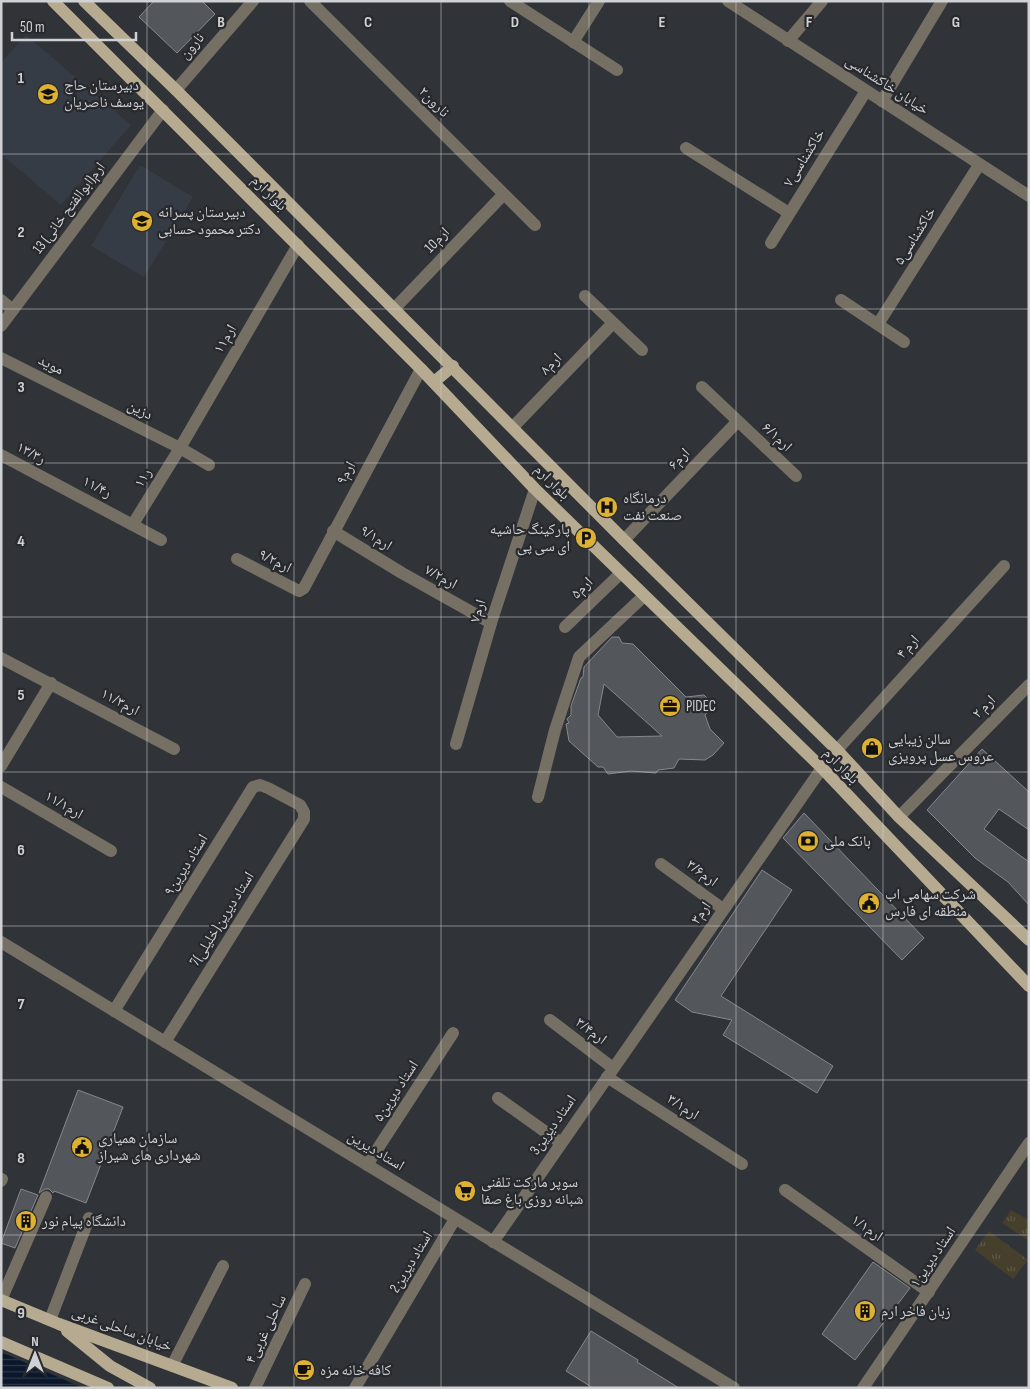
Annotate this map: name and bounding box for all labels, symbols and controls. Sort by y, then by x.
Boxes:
scale bar [12,10,136,42]
text: B [217,13,225,32]
text: C [364,13,372,32]
text: D [511,13,519,32]
text: E [659,13,666,32]
text: F [806,13,813,32]
text: G [952,13,960,32]
text: 50 m [20,18,45,37]
street label: نارون [175,29,209,63]
street label: خیابان خاکشناسی [842,51,933,119]
text: 1 [18,69,25,88]
place label: دبیرستان حاج یوسف ناصریان [64,76,144,112]
school or university icon: دبیرستان حاج یوسف ناصریان [36,82,60,106]
street label: نارون۲ [414,82,454,122]
street label: خاکشناسی۷ [779,125,829,190]
street label: 13 ارم(ابوالفتح خانی) [28,158,110,258]
street label: بلوار ارم [247,171,291,215]
place label: دبیرستان پسرانه دکتر محمود حسابی [158,203,261,239]
street label: خاکشناسی۵ [890,203,940,268]
school or university icon: دبیرستان پسرانه دکتر محمود حسابی [130,209,154,233]
text: 2 [17,223,25,242]
street label: ارم10 [420,223,454,257]
street label: ارم۱۱ [209,321,241,357]
street label: ارم۸ [536,349,566,379]
street label: موید [35,351,67,379]
text: 3 [17,378,25,397]
street label: دزین [124,396,156,424]
street label: ۶/۱ارم [758,418,796,456]
street label: ۱۳/۳ر [13,437,49,469]
street label: ارم۶ [664,444,694,474]
street label: ارم۹ [332,458,360,488]
street label: بلوار ارم [530,460,574,504]
street label: ۱۱ر [130,465,156,491]
street label: ۱۱/۴ر [79,472,115,502]
place label: درمانگاه صنعت نفت [623,489,682,525]
hospital icon: درمانگاه صنعت نفت [595,495,619,519]
place label: پارکینگ حاشیه ای سی پی [490,520,570,556]
street label: ۹/۱ارم [356,521,396,555]
parking icon: پارکینگ حاشیه ای سی پی [574,526,598,550]
text: 4 [17,532,25,551]
street label: ۹/۲ارم [255,545,295,577]
street label: ۷/۲ارم [421,560,461,594]
street label: ارم۵ [567,573,597,603]
street label: ارم۷ [465,597,491,625]
street label: ارم ۴ [892,631,924,663]
street label: ۱۱/۳ارم [97,684,143,720]
text: 5 [17,686,25,705]
street label: ارم ۲ [968,691,1000,723]
office icon: PIDEC [658,694,682,718]
place label: PIDEC [686,697,716,716]
place label: سالن زیبایی عروس عسل پرويزی [888,730,994,766]
shop icon: سالن زیبایی عروس عسل پرويزی [860,736,884,760]
street label: بلوار ارم [819,744,863,788]
street label: ۱۱/۱ارم [41,786,87,824]
bank icon: بانک ملی [796,829,820,853]
street label: استاد دیرین۹ [160,831,212,899]
place label: بانک ملی [824,832,871,851]
text: 6 [17,841,25,860]
street label: ۳/۶ارم [682,855,722,891]
street label: 7استاد دیرین(خلیلی) [185,868,259,970]
place label: شرکت سهامی اب منطقه ای فارس [885,885,976,921]
public building icon: شرکت سهامی اب منطقه ای فارس [857,891,881,915]
street label: ارم۳ [686,898,716,928]
text: 7 [18,995,25,1014]
street label: ۳/۴ارم [571,1013,611,1049]
street label: استاد دیرین۵ [369,1057,423,1125]
street label: ۳/۱ارم [663,1090,703,1124]
street label: 3استاد دیرین [525,1091,581,1159]
street label: استاد دیرین [344,1127,408,1175]
place label: سازمان همیاری شهرداری های شیراز [97,1129,201,1165]
public building icon: سازمان همیاری شهرداری های شیراز [70,1135,94,1159]
text: 8 [17,1149,25,1168]
place label: سوپر مارکت تلفنی شبانه روزی باغ صفا [481,1173,583,1209]
supermarket icon: سوپر مارکت تلفنی شبانه روزی باغ صفا [453,1179,477,1203]
building icon: دانشگاه پیام نور [14,1209,38,1233]
street label: ۱/۱ارم [847,1210,887,1246]
place label: دانشگاه پیام نور [41,1212,126,1231]
street label: استاد دیرین۱ [906,1223,960,1291]
street label: 2استاد دیرین [385,1228,437,1296]
street label: ساحلی غربی۴ [241,1291,291,1367]
building icon: زبان فاخر ارم [853,1299,877,1323]
street label: خیابان ساحلی غربی [69,1302,175,1356]
place label: زبان فاخر ارم [881,1302,951,1321]
text: 9 [17,1304,25,1323]
north arrow [10,1329,60,1379]
text: N [31,1333,39,1350]
cafe icon: کافه خانه مزه [292,1358,316,1382]
place label: کافه خانه مزه [320,1361,391,1380]

